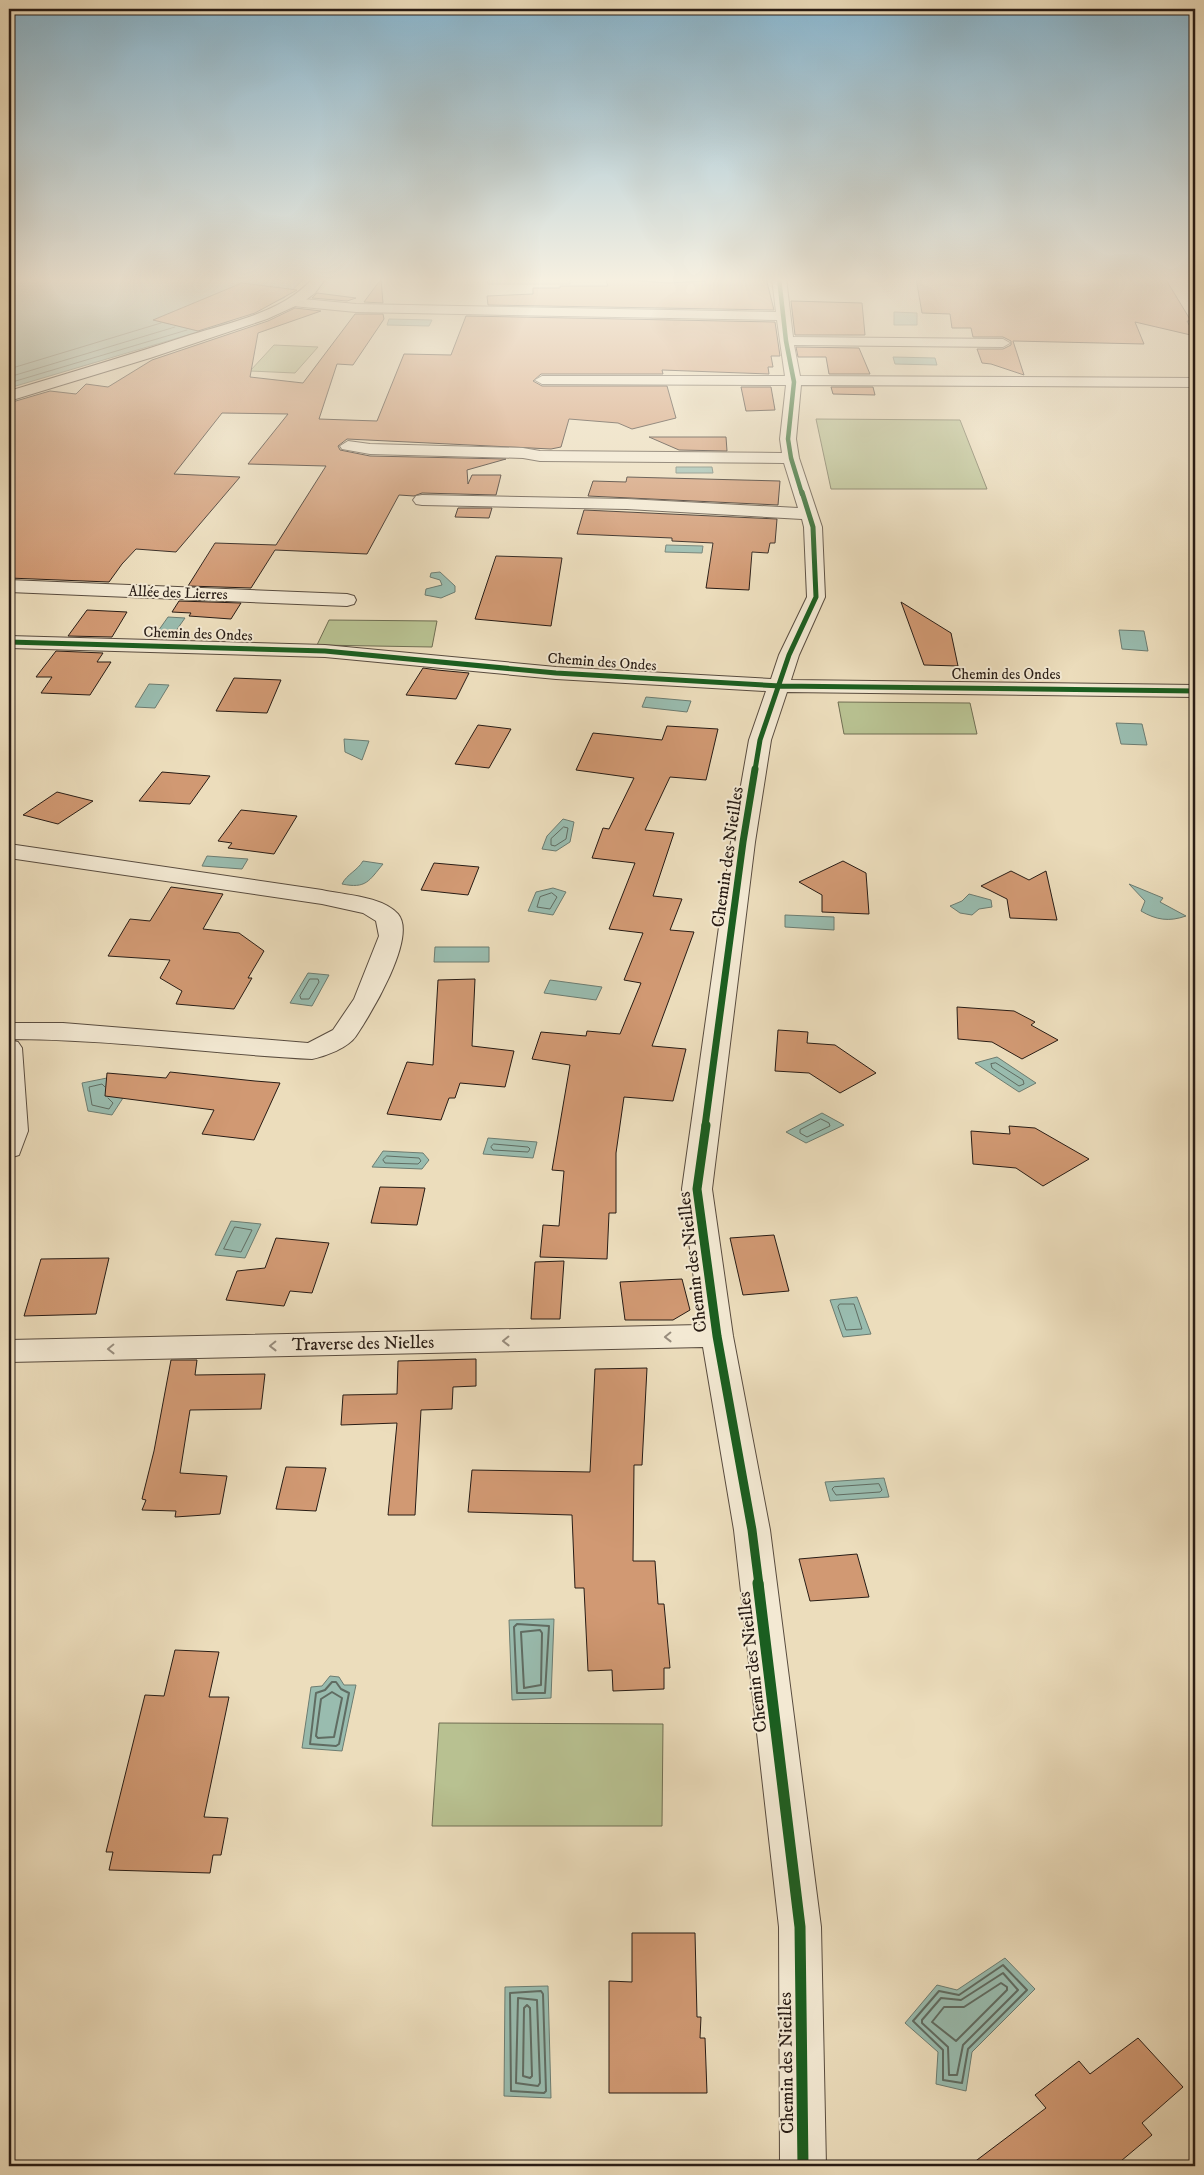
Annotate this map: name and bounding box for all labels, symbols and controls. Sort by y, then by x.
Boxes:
street label: Allée des Lierres [128,582,228,604]
street label: Chemin des Ondes [143,623,253,645]
street label: Chemin des Ondes [547,649,657,675]
street label: Chemin des Ondes [951,665,1061,684]
street label: Chemin des Nieilles [707,785,749,929]
street label: Chemin des Nieilles [673,1190,713,1334]
street label: Traverse des Nielles [292,1332,434,1356]
one-way arrow [664,1332,672,1342]
one-way arrow [501,1336,509,1346]
one-way arrow [269,1341,277,1351]
one-way arrow [107,1344,114,1354]
street label: Chemin des Nieilles [733,1590,773,1734]
street label: Chemin des Nieilles [775,1992,799,2134]

